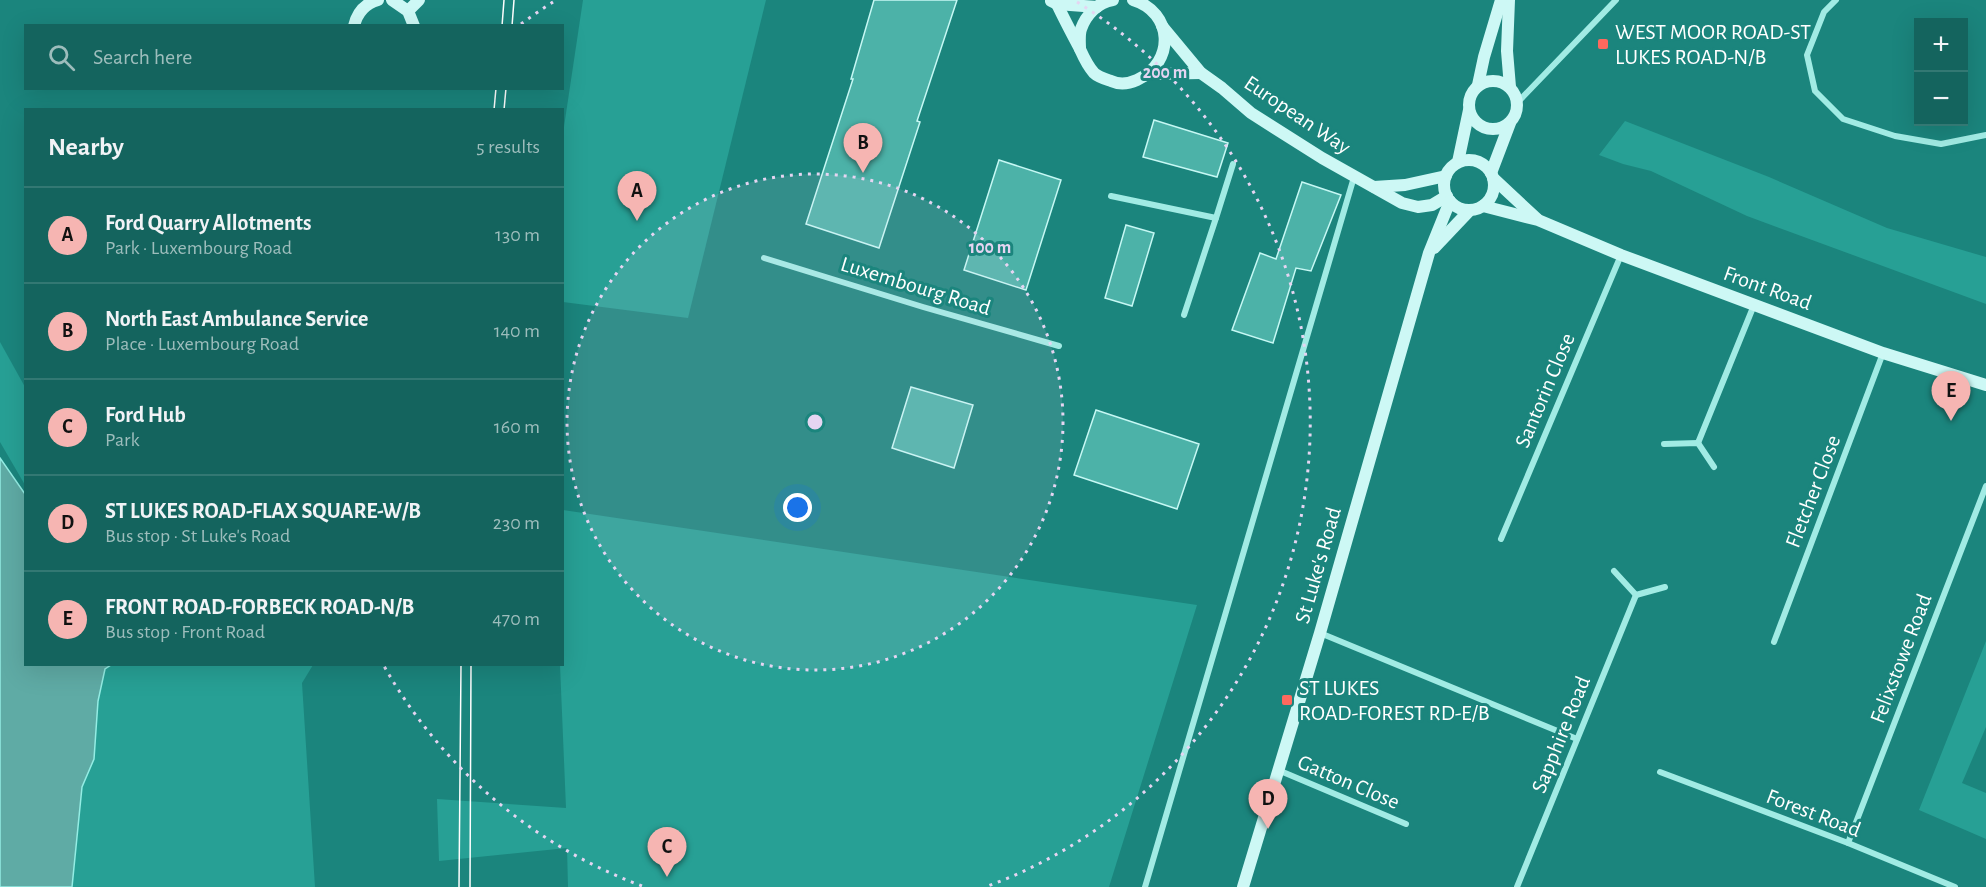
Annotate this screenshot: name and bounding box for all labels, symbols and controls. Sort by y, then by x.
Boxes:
map controls [1914,18,1968,126]
button: + [1914,18,1968,72]
place label: WEST MOOR ROAD-ST LUKES ROAD-N/B [1615,21,1811,68]
search box [24,24,564,90]
marker: WEST MOOR ROAD-ST LUKES ROAD-N/B [1596,37,1610,51]
icon: search [45,41,78,74]
text: Search here [93,46,192,68]
text: 200 m [1143,64,1187,82]
street label: European Way [1240,71,1355,159]
button: − [1914,72,1968,126]
pin: B [844,124,882,173]
text: Nearby [48,134,124,160]
text: 5 results [476,137,540,157]
pin: A [618,172,656,221]
text: Ford Quarry Allotments [105,212,312,234]
text: A [62,225,74,245]
text: 130 m [495,225,540,245]
text: Park · Luxembourg Road [105,238,292,258]
text: 100 m [969,239,1011,257]
street label: Luxembourg Road [838,253,993,319]
street label: Front Road [1721,262,1815,314]
text: North East Ambulance Service [105,308,368,330]
text: B [62,321,73,341]
text: 140 m [494,321,540,341]
street label: Santorin Close [1511,330,1579,451]
text: Place · Luxembourg Road [105,334,299,354]
pin: E [1932,372,1970,421]
text: Ford Hub [105,404,186,426]
centre of rings [805,412,825,432]
text: C [62,417,73,437]
text: 160 m [494,417,540,437]
text: Park [105,430,140,450]
street label: Fletcher Close [1781,432,1844,551]
your location [783,493,812,522]
text: ST LUKES ROAD-FLAX SQUARE-W/B [105,500,421,522]
street label: St Luke's Road [1291,505,1345,626]
text: D [61,513,74,533]
text: 230 m [493,513,540,533]
text: Bus stop · St Luke's Road [105,526,290,546]
street label: Felixstowe Road [1866,591,1936,726]
text: FRONT ROAD-FORBECK ROAD-N/B [105,596,414,618]
text: E [62,609,73,629]
text: 470 m [492,609,540,629]
text: Bus stop · Front Road [105,622,265,642]
street label: Sapphire Road [1528,673,1594,796]
place label: ST LUKES ROAD-FOREST RD-E/B [1299,677,1490,724]
marker: ST LUKES ROAD-FOREST RD-E/B [1280,693,1294,707]
street label: Gatton Close [1294,751,1403,813]
pin: D [1248,780,1288,829]
street label: Forest Road [1763,785,1864,841]
pin: C [648,828,686,877]

